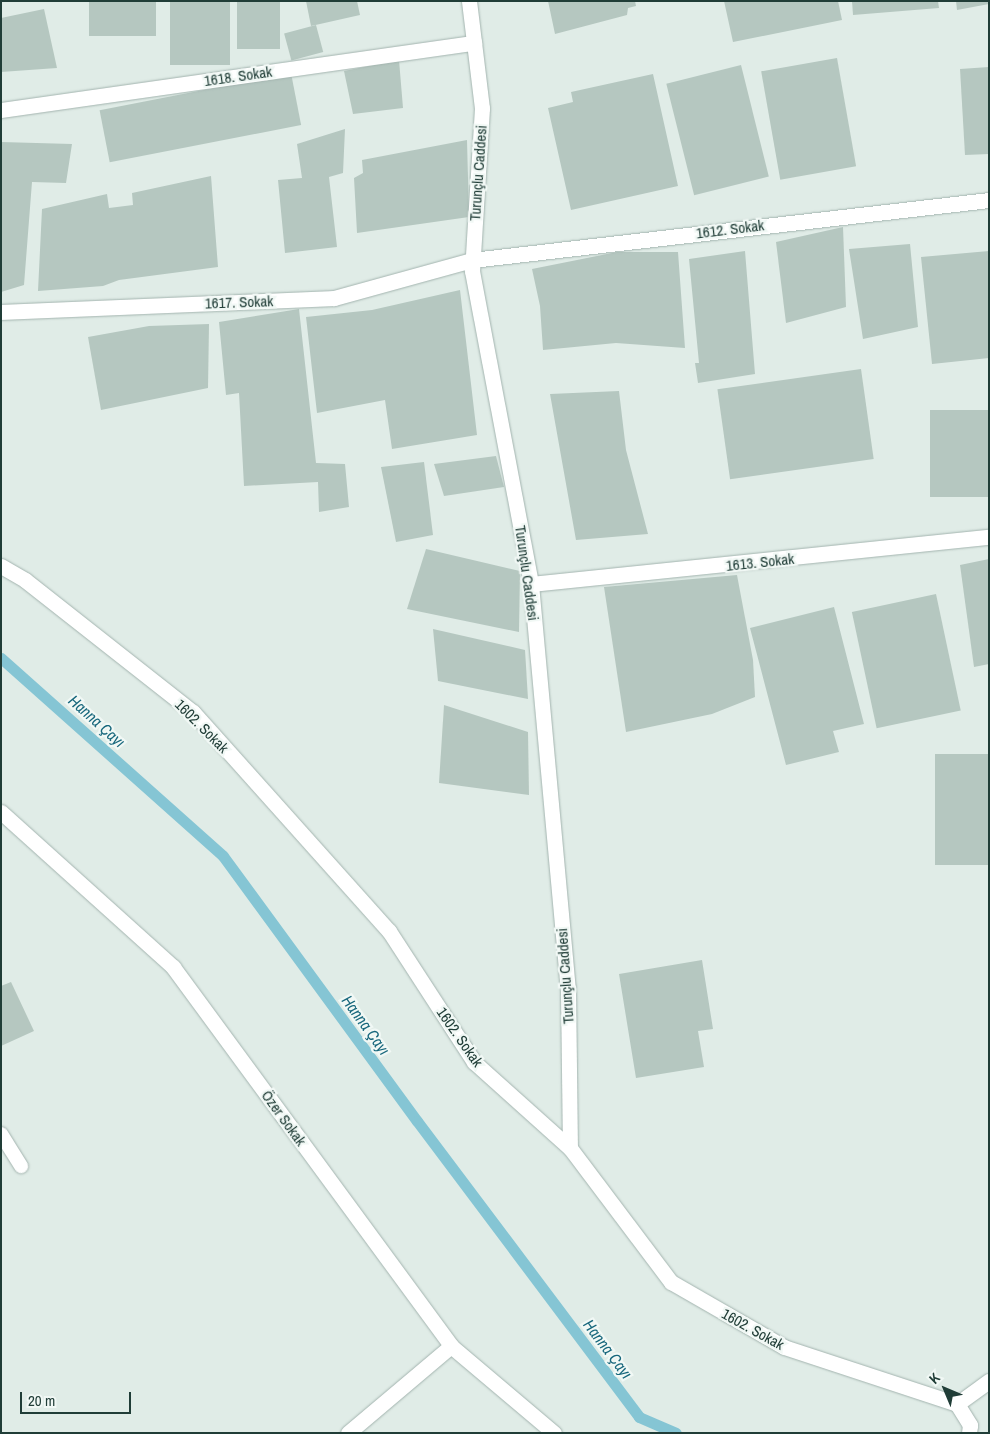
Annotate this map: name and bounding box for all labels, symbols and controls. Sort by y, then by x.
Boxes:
street label: 1618. Sokak [203,62,273,90]
street label: Turunçlu Caddesi [466,124,490,222]
street label: 1612. Sokak [695,216,765,242]
street label: 1617. Sokak [205,292,273,312]
street label: Turunçlu Caddesi [511,524,543,622]
street label: 1613. Sokak [725,549,795,575]
water label: Hanna Çayı [65,691,129,751]
street label: 1602. Sokak [171,695,233,757]
street label: Turunçlu Caddesi [553,927,577,1025]
water label: Hanna Çayı [338,991,394,1059]
street label: 1602. Sokak [433,1004,487,1070]
street label: Özer Sokak [258,1087,310,1149]
street label: 1602. Sokak [719,1305,787,1353]
water label: Hanna Çayı [579,1316,637,1382]
north arrow [920,1364,970,1414]
text: K [925,1369,944,1388]
scale bar [22,1382,134,1414]
text: 20 m [28,1390,55,1411]

